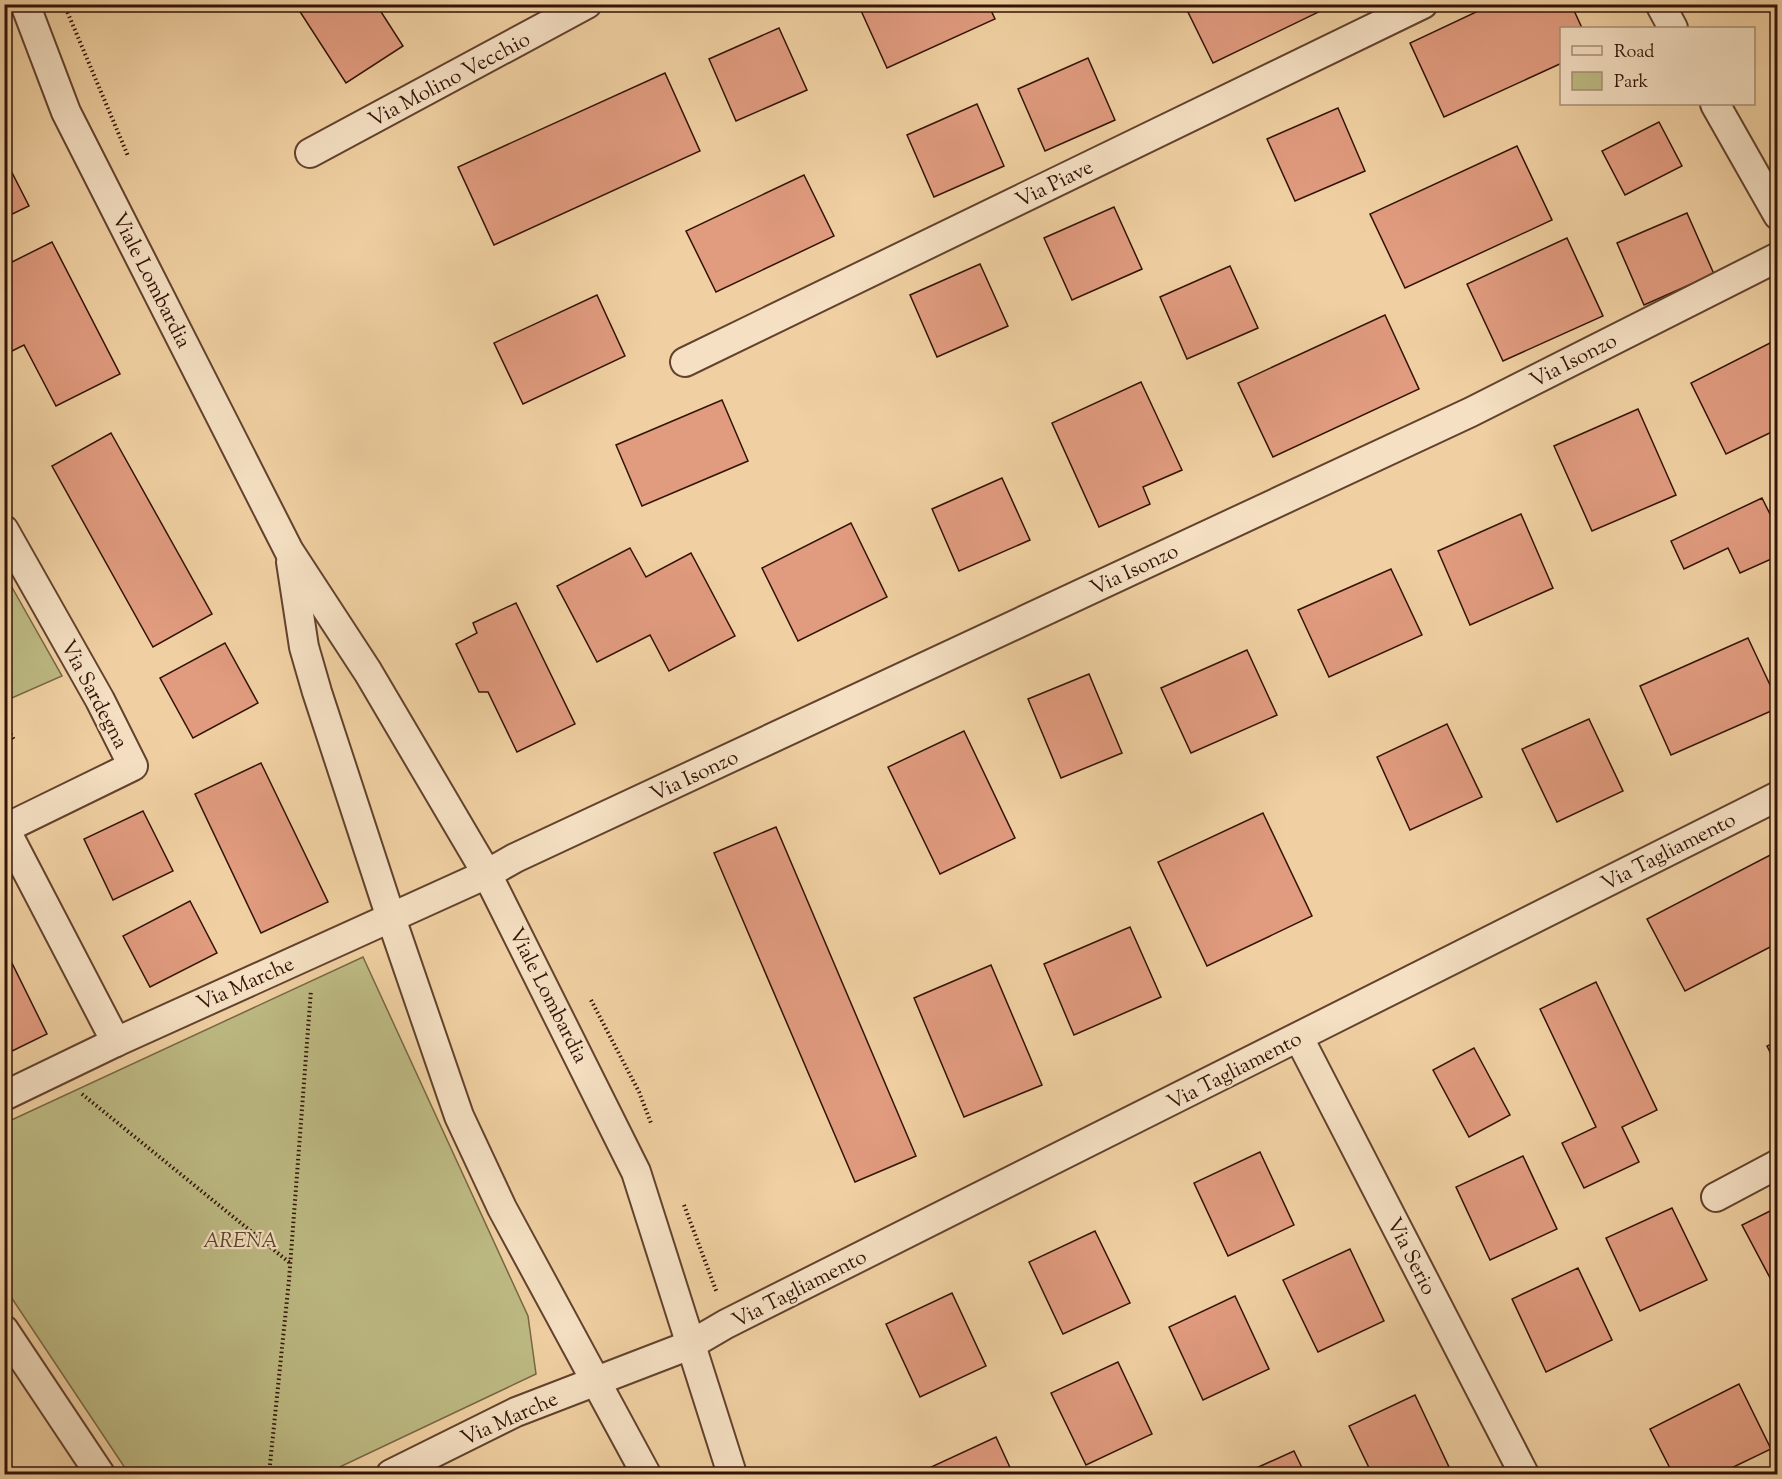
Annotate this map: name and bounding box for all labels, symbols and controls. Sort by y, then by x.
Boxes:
street label: Via Molino Vecchio [364,25,536,136]
legend [1560,27,1755,105]
text: Road [1614,40,1654,66]
text: Park [1614,70,1649,96]
street label: Via Piave [1011,153,1099,216]
street label: Viale Lombardia [103,208,198,354]
street label: Via Isonzo [1525,327,1623,397]
street label: Via Isonzo [1086,537,1184,604]
street label: Via Sardegna [52,635,135,755]
street label: Via Isonzo [646,743,744,810]
street label: Via Tagliamento [1596,806,1742,900]
street label: Viale Lombardia [500,923,595,1069]
street label: Via Marche [192,950,299,1020]
street label: Via Tagliamento [1162,1025,1308,1119]
street label: Via Serio [1378,1213,1443,1301]
park label: ARENA [203,1227,277,1257]
street label: Via Tagliamento [727,1243,873,1337]
street label: Via Marche [456,1385,563,1455]

